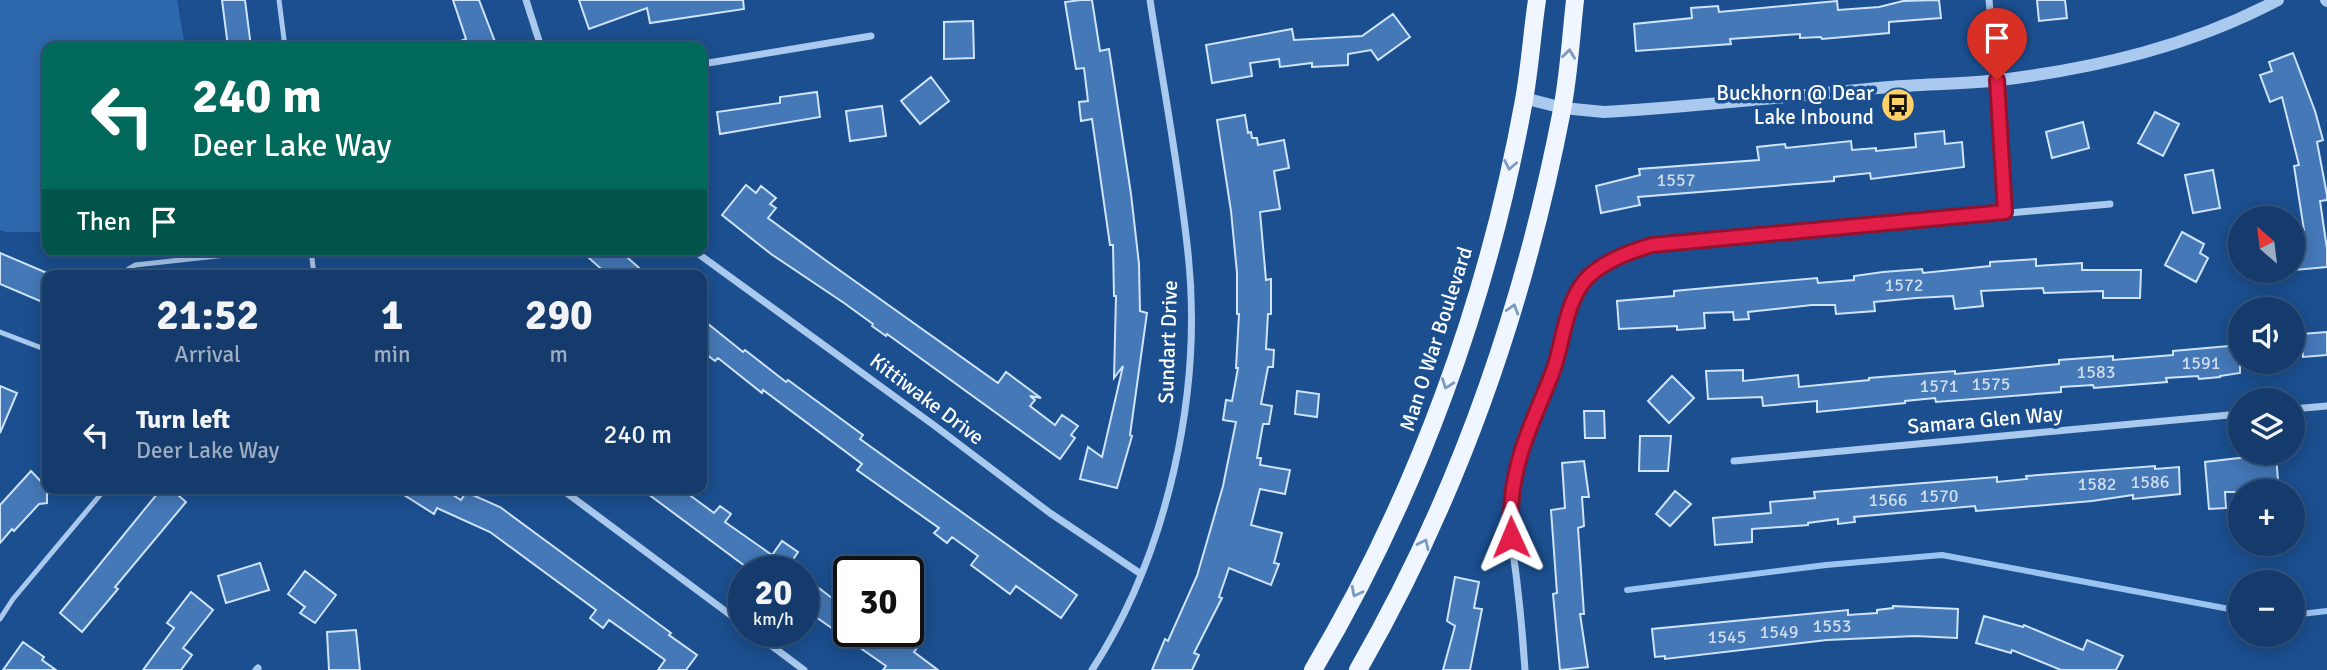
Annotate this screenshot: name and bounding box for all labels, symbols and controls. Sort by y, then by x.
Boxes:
pin [1967,8,2027,80]
icon: arrive [1978,19,2016,57]
one-way arrow [1561,48,1576,59]
text: 240 m [192,66,322,126]
icon: left [77,70,168,161]
place label: Buckhorn @ Dear Lake Inbound [1716,80,1874,130]
bus stop icon: Buckhorn @ Dear Lake Inbound [1879,86,1917,124]
text: Deer Lake Way [192,126,391,165]
one-way arrow [1504,159,1519,171]
house number: 1557 [1657,169,1695,191]
icon: arrive [145,203,183,241]
text: Then [77,206,131,238]
north arrow [2228,206,2305,284]
map controls [2228,206,2305,647]
street label: Man O War Boulevard [1394,244,1478,434]
house number: 1572 [1885,274,1923,296]
street label: Sundart Drive [1153,280,1183,404]
text: 21:52 [156,290,259,341]
text: 1 [381,290,403,341]
text: 290 [525,290,593,341]
button: sound [2228,297,2305,374]
one-way arrow [1505,303,1519,316]
text: Arrival [175,340,241,369]
text: min [373,340,411,369]
text: m [550,340,568,369]
street label: Kittiwake Drive [865,348,989,450]
house number: 1591 [2182,352,2220,374]
house number: 1583 [2077,361,2115,383]
house number: 1575 [1972,373,2010,395]
house number: 1571 [1920,375,1958,397]
one-way arrow [1441,377,1455,389]
button: layers [2228,388,2305,465]
street label: Samara Glen Way [1906,400,2064,440]
text: Turn left [136,404,230,436]
icon: left [77,416,115,454]
text: 240 m [603,419,672,451]
text: Deer Lake Way [136,436,279,465]
house number: 1586 [2131,471,2169,493]
house number: 1582 [2078,473,2116,495]
button: + [2228,479,2305,556]
house number: 1570 [1920,485,1958,507]
house number: 1566 [1869,489,1907,511]
position arrow [1474,500,1548,574]
one-way arrow [1416,539,1430,552]
speed limit sign: 30 [833,556,924,647]
button: − [2228,570,2305,647]
text: 20 [755,571,792,614]
one-way arrow [1351,585,1365,597]
text: km/h [753,608,794,630]
house number: 1553 [1813,615,1851,637]
house number: 1549 [1760,621,1798,643]
house number: 1545 [1708,626,1746,648]

